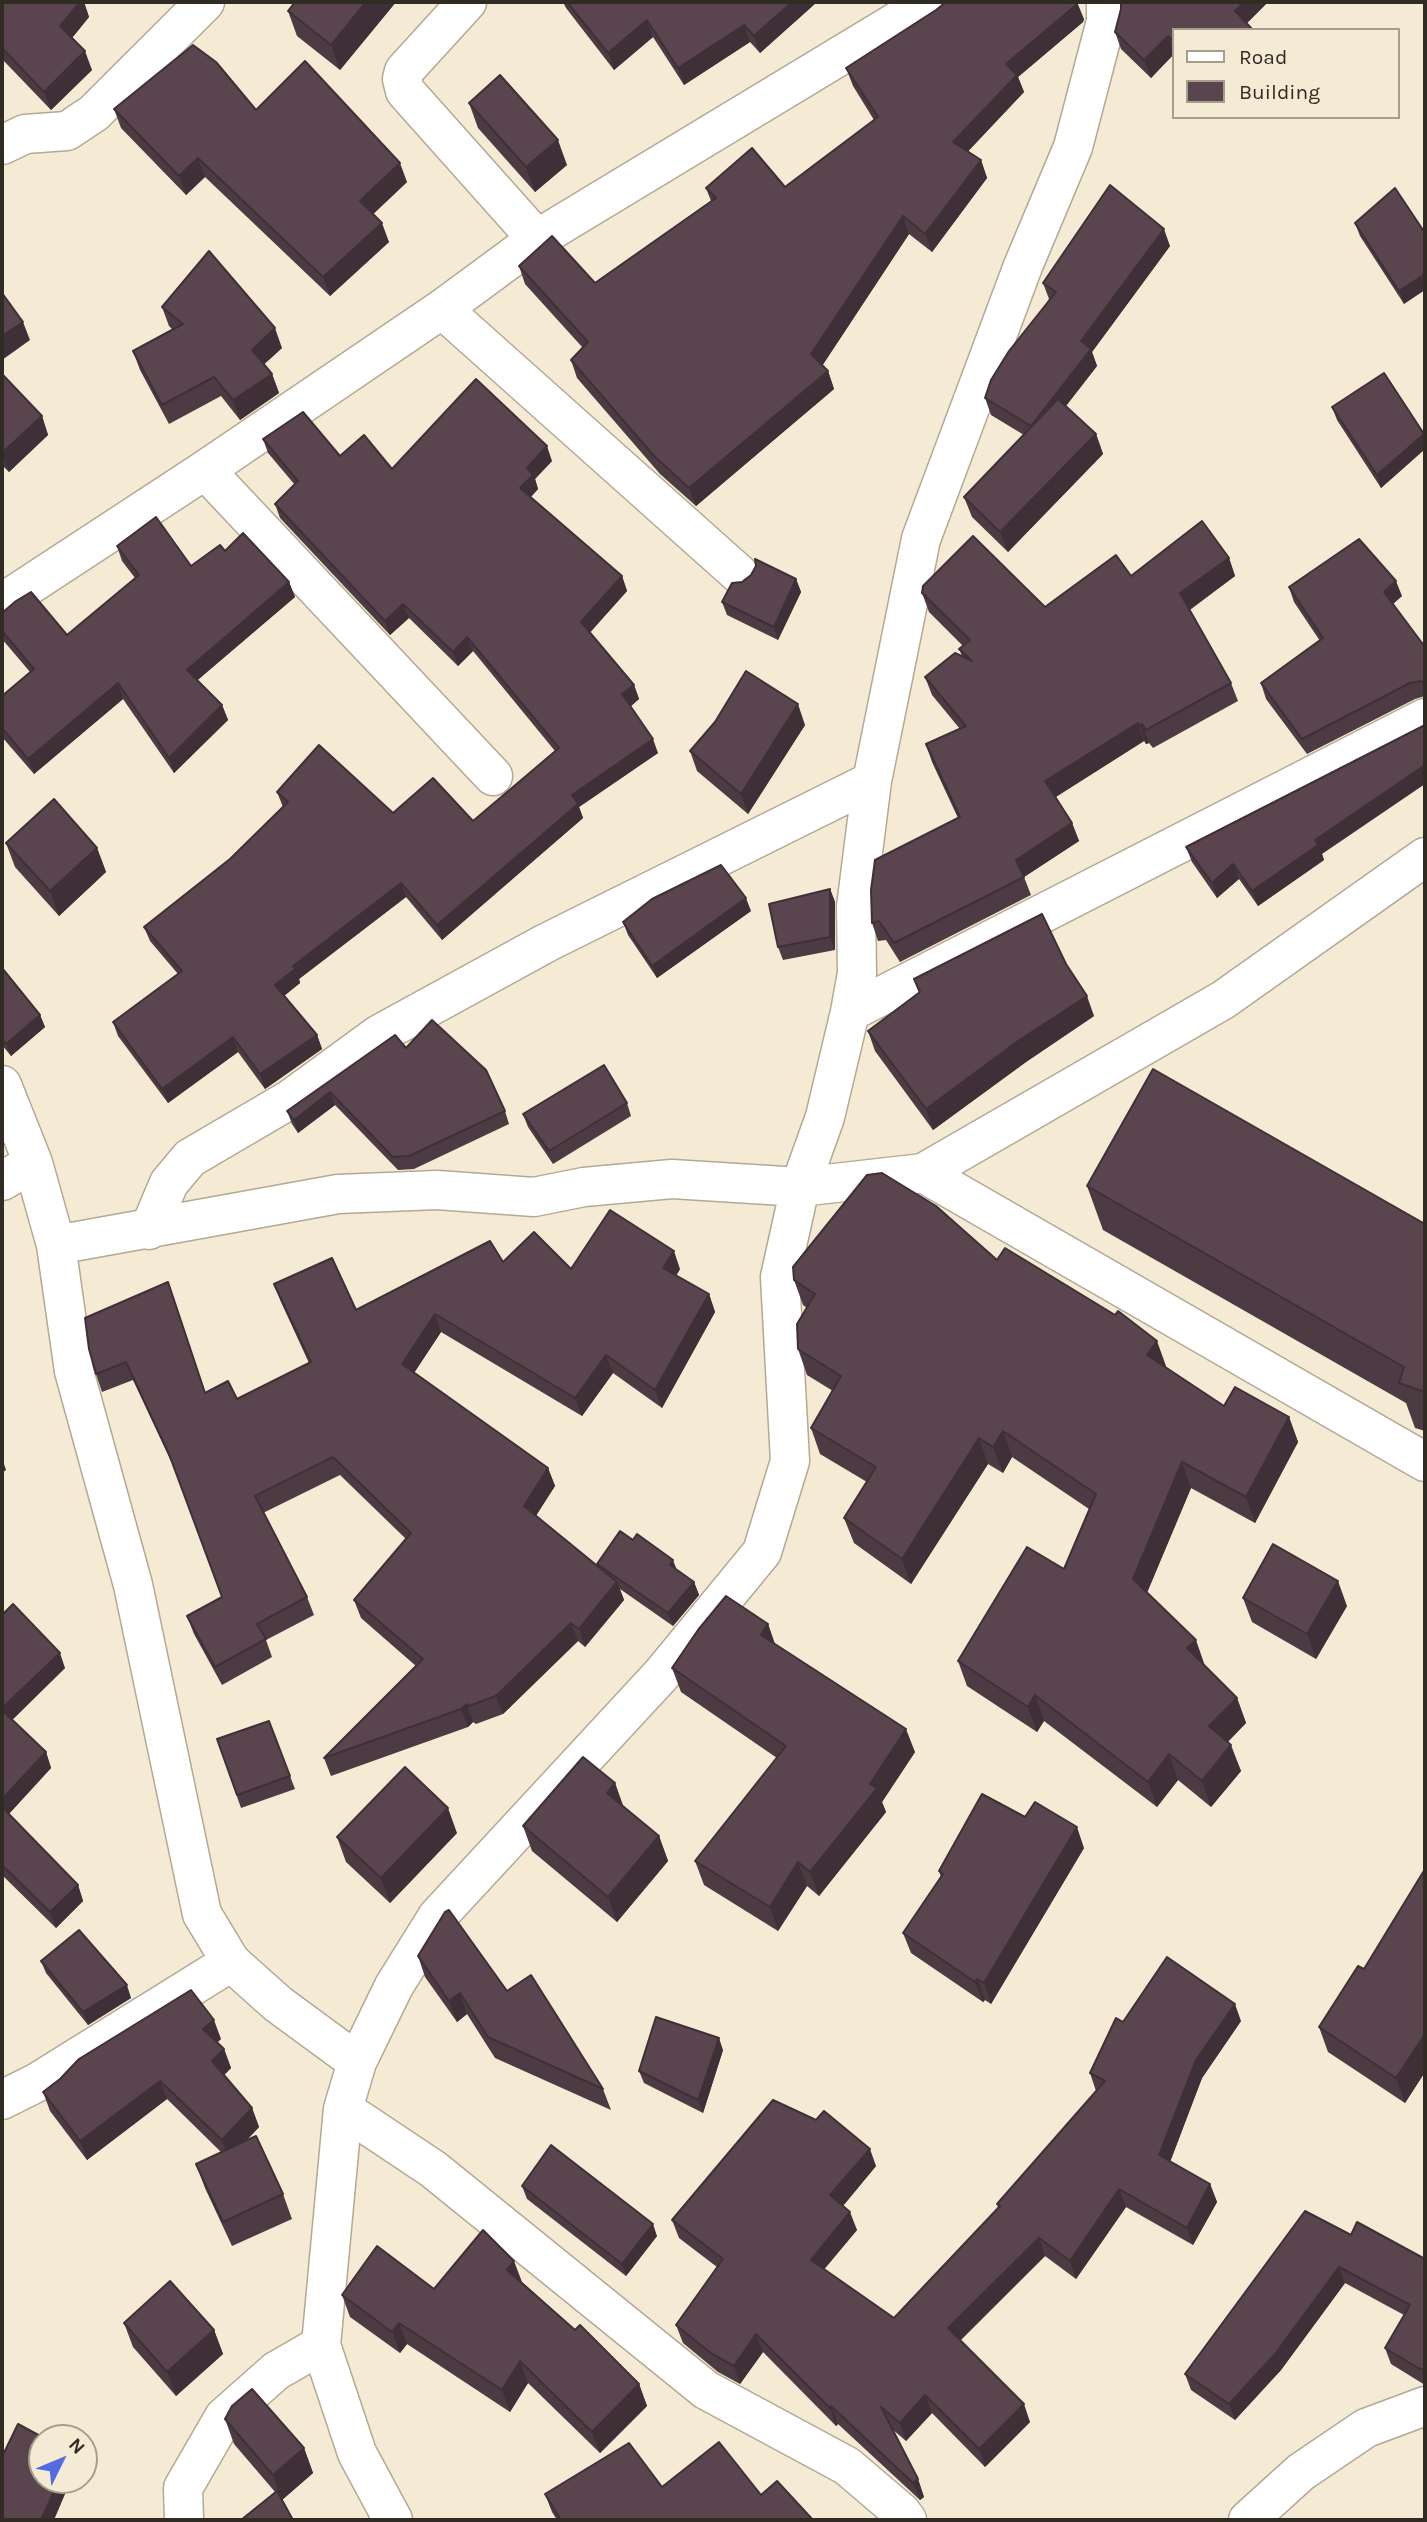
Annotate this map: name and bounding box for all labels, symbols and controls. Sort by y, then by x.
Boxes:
legend [1172,28,1399,119]
text: Road [1239,45,1287,69]
text: Building [1239,80,1320,104]
north arrow [28,2424,98,2494]
text: N [64,2434,90,2459]

